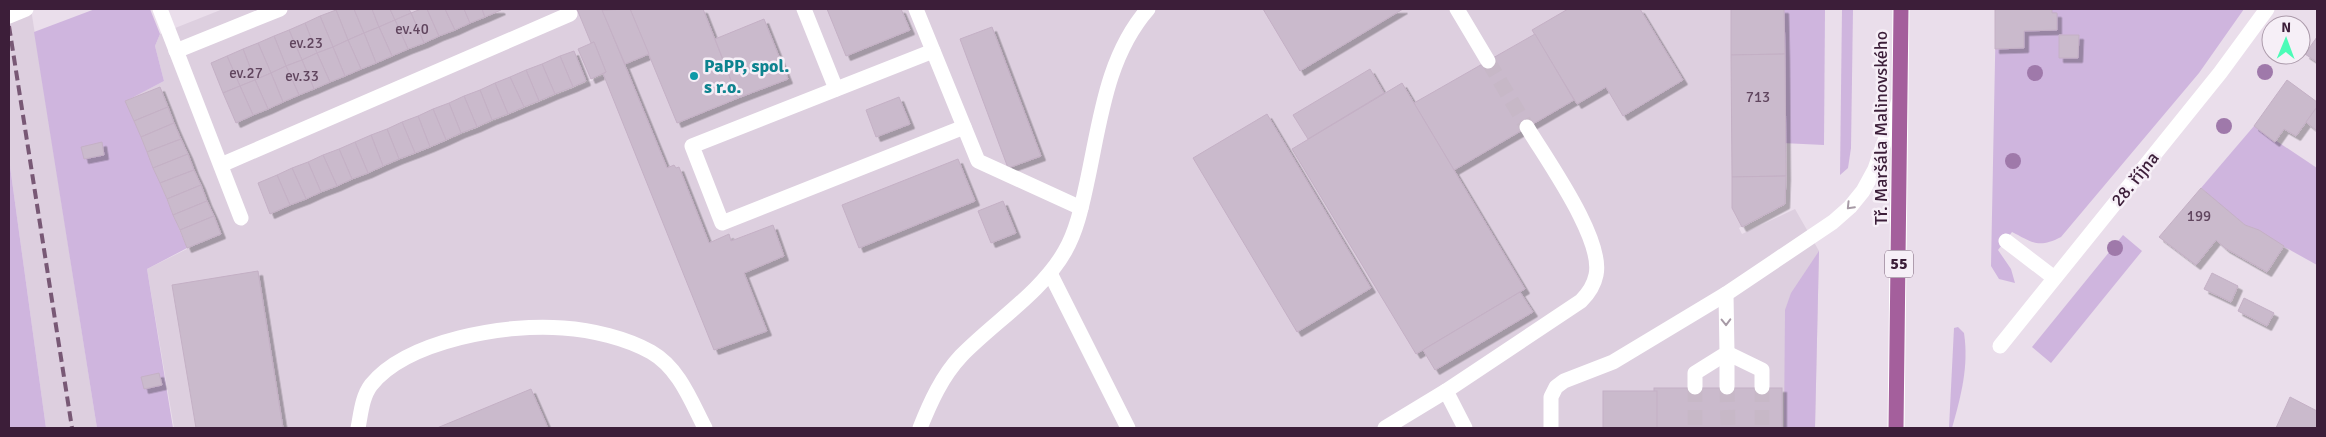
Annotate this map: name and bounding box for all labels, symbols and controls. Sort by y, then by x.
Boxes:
north arrow [2261,15,2311,65]
text: N [2281,19,2291,36]
house number: ev.40 [395,20,429,38]
street label: Tř. Maršála Malinovského [1870,31,1892,225]
house number: ev.23 [289,34,323,52]
place label: PaPP, spol. s r.o. [704,55,789,98]
house number: ev.27 [229,64,263,82]
house number: ev.33 [285,67,319,85]
marker: PaPP, spol. s r.o. [688,70,700,82]
house number: 713 [1746,88,1770,106]
street label: 28. října [2106,147,2164,211]
one-way arrow [1847,200,1856,209]
house number: 199 [2187,207,2211,225]
road number: 55 [1885,250,1913,278]
one-way arrow [1721,318,1732,326]

